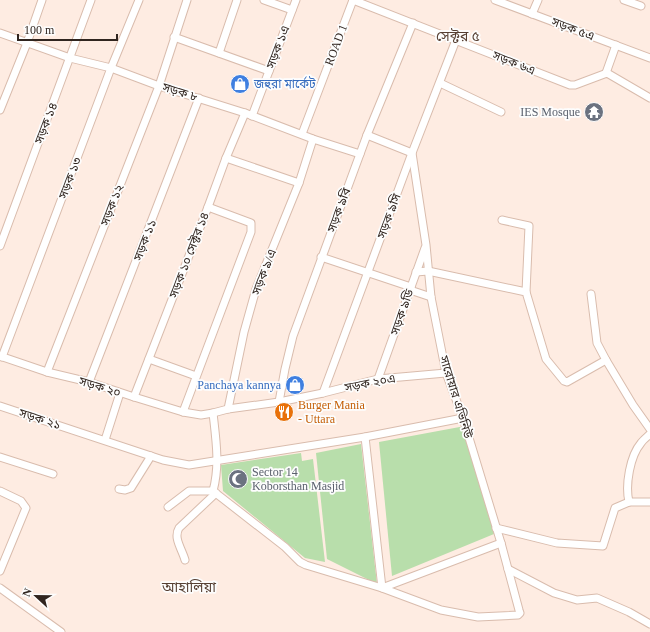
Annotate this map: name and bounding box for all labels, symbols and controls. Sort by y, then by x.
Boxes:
street label: সড়ক ৫এ [549,14,596,44]
scale bar [18,16,117,42]
street label: ROAD 1 [322,22,350,68]
text: 100 m [24,23,55,37]
street label: সড়ক ১এ [263,24,293,71]
district label: সেক্টর ৫ [436,28,480,44]
street label: সড়ক ৬এ [490,48,537,78]
shop icon: জহুরা মার্কেট [229,73,251,95]
place label: জহুরা মার্কেট [253,76,316,91]
street label: সড়ক ৮ [160,80,199,104]
street label: সড়ক ১৪ [31,100,60,146]
temple icon: IES Mosque [583,101,605,123]
place label: IES Mosque [520,105,580,119]
street label: সড়ক ১৩ [55,155,84,201]
street label: সড়ক ১২ [97,182,126,228]
street label: সড়ক ৯বি [323,185,354,235]
street label: সড়ক ৯সি [373,191,404,241]
street label: সড়ক ১০ সেক্টর ১৪ [165,210,212,301]
street label: সড়ক ১১ [130,217,159,263]
street label: সড়ক ৯/এ [249,247,279,298]
street label: সড়ক ৯ডি [386,286,417,338]
street label: সারোয়ার এভিনিউ [437,353,476,440]
street label: সড়ক ২০এ [342,371,397,395]
street label: সড়ক ২০ [76,374,123,400]
shop icon: Panchaya kannya [284,374,306,396]
place label: Panchaya kannya [197,378,282,392]
place label: Burger Mania - Uttara [298,398,365,426]
restaurant icon: Burger Mania - Uttara [273,401,295,423]
street label: সড়ক ২১ [16,405,63,432]
place label: Sector 14 Koborsthan Masjid [252,465,344,493]
mosque icon: Sector 14 Koborsthan Masjid [227,468,249,490]
north arrow [16,576,56,616]
district label: আহালিয়া [161,579,216,595]
text: N [20,586,34,598]

